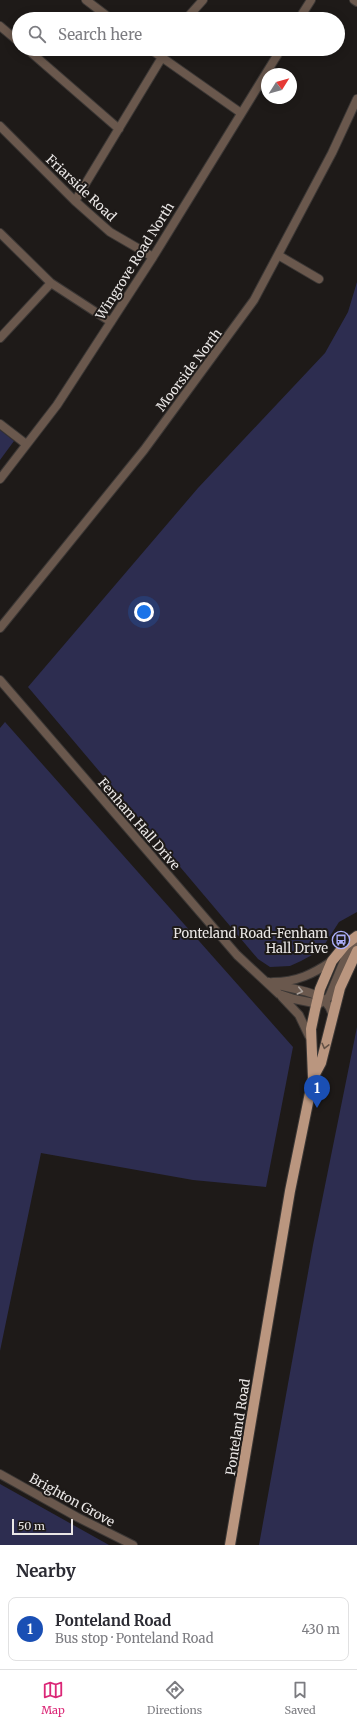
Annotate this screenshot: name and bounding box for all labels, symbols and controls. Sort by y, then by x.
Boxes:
search box [12,12,345,56]
icon: search [26,23,48,45]
text: Search here [58,25,142,44]
north arrow [261,68,297,104]
street label: Friarside Road [42,151,120,225]
street label: Wingrove Road North [91,199,178,324]
street label: Moorside North [152,325,226,415]
your location [134,602,154,622]
street label: Fenham Hall Drive [94,774,184,874]
place label: Ponteland Road-Fenham Hall Drive [173,925,328,957]
bus stop icon: Ponteland Road-Fenham Hall Drive [331,930,351,950]
one-way arrow [297,987,303,995]
one-way arrow [322,1043,330,1049]
pin: 1 [304,1075,330,1108]
street label: Ponteland Road [222,1377,254,1477]
street label: Brighton Grove [26,1470,118,1531]
scale bar [12,1517,73,1536]
text: 50 m [18,1519,45,1533]
text: Nearby [16,1560,76,1582]
text: Ponteland Road [55,1611,171,1630]
text: 1 [27,1621,33,1638]
text: 430 m [301,1621,340,1638]
text: Bus stop · Ponteland Road [55,1630,213,1647]
tab: Map [41,1679,65,1717]
tab: Directions [147,1679,202,1717]
tab: Saved [285,1679,316,1717]

